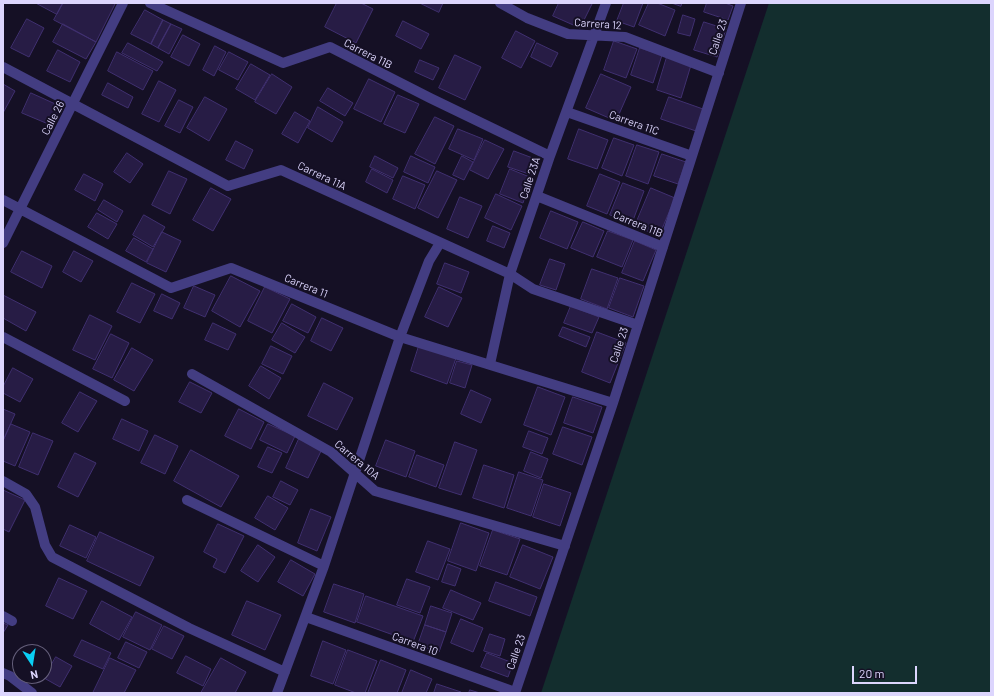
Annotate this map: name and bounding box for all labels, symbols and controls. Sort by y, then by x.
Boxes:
street label: Carrera 12 [574,16,622,32]
street label: Calle 23 [706,17,730,57]
street label: Carrera 11B [342,36,394,72]
street label: Calle 26 [39,99,67,137]
street label: Carrera 11C [607,108,661,138]
street label: Calle 23A [517,155,543,201]
street label: Carrera 11A [296,159,348,193]
street label: Carrera 11B [611,208,665,240]
street label: Carrera 11 [282,271,330,301]
street label: Calle 23 [607,325,631,365]
street label: Carrera 10A [332,437,382,483]
street label: Carrera 10 [390,630,440,658]
street label: Calle 23 [504,632,528,672]
north arrow [12,644,52,684]
scale bar [854,658,919,684]
text: 20 m [859,666,885,680]
text: N [29,668,39,682]

